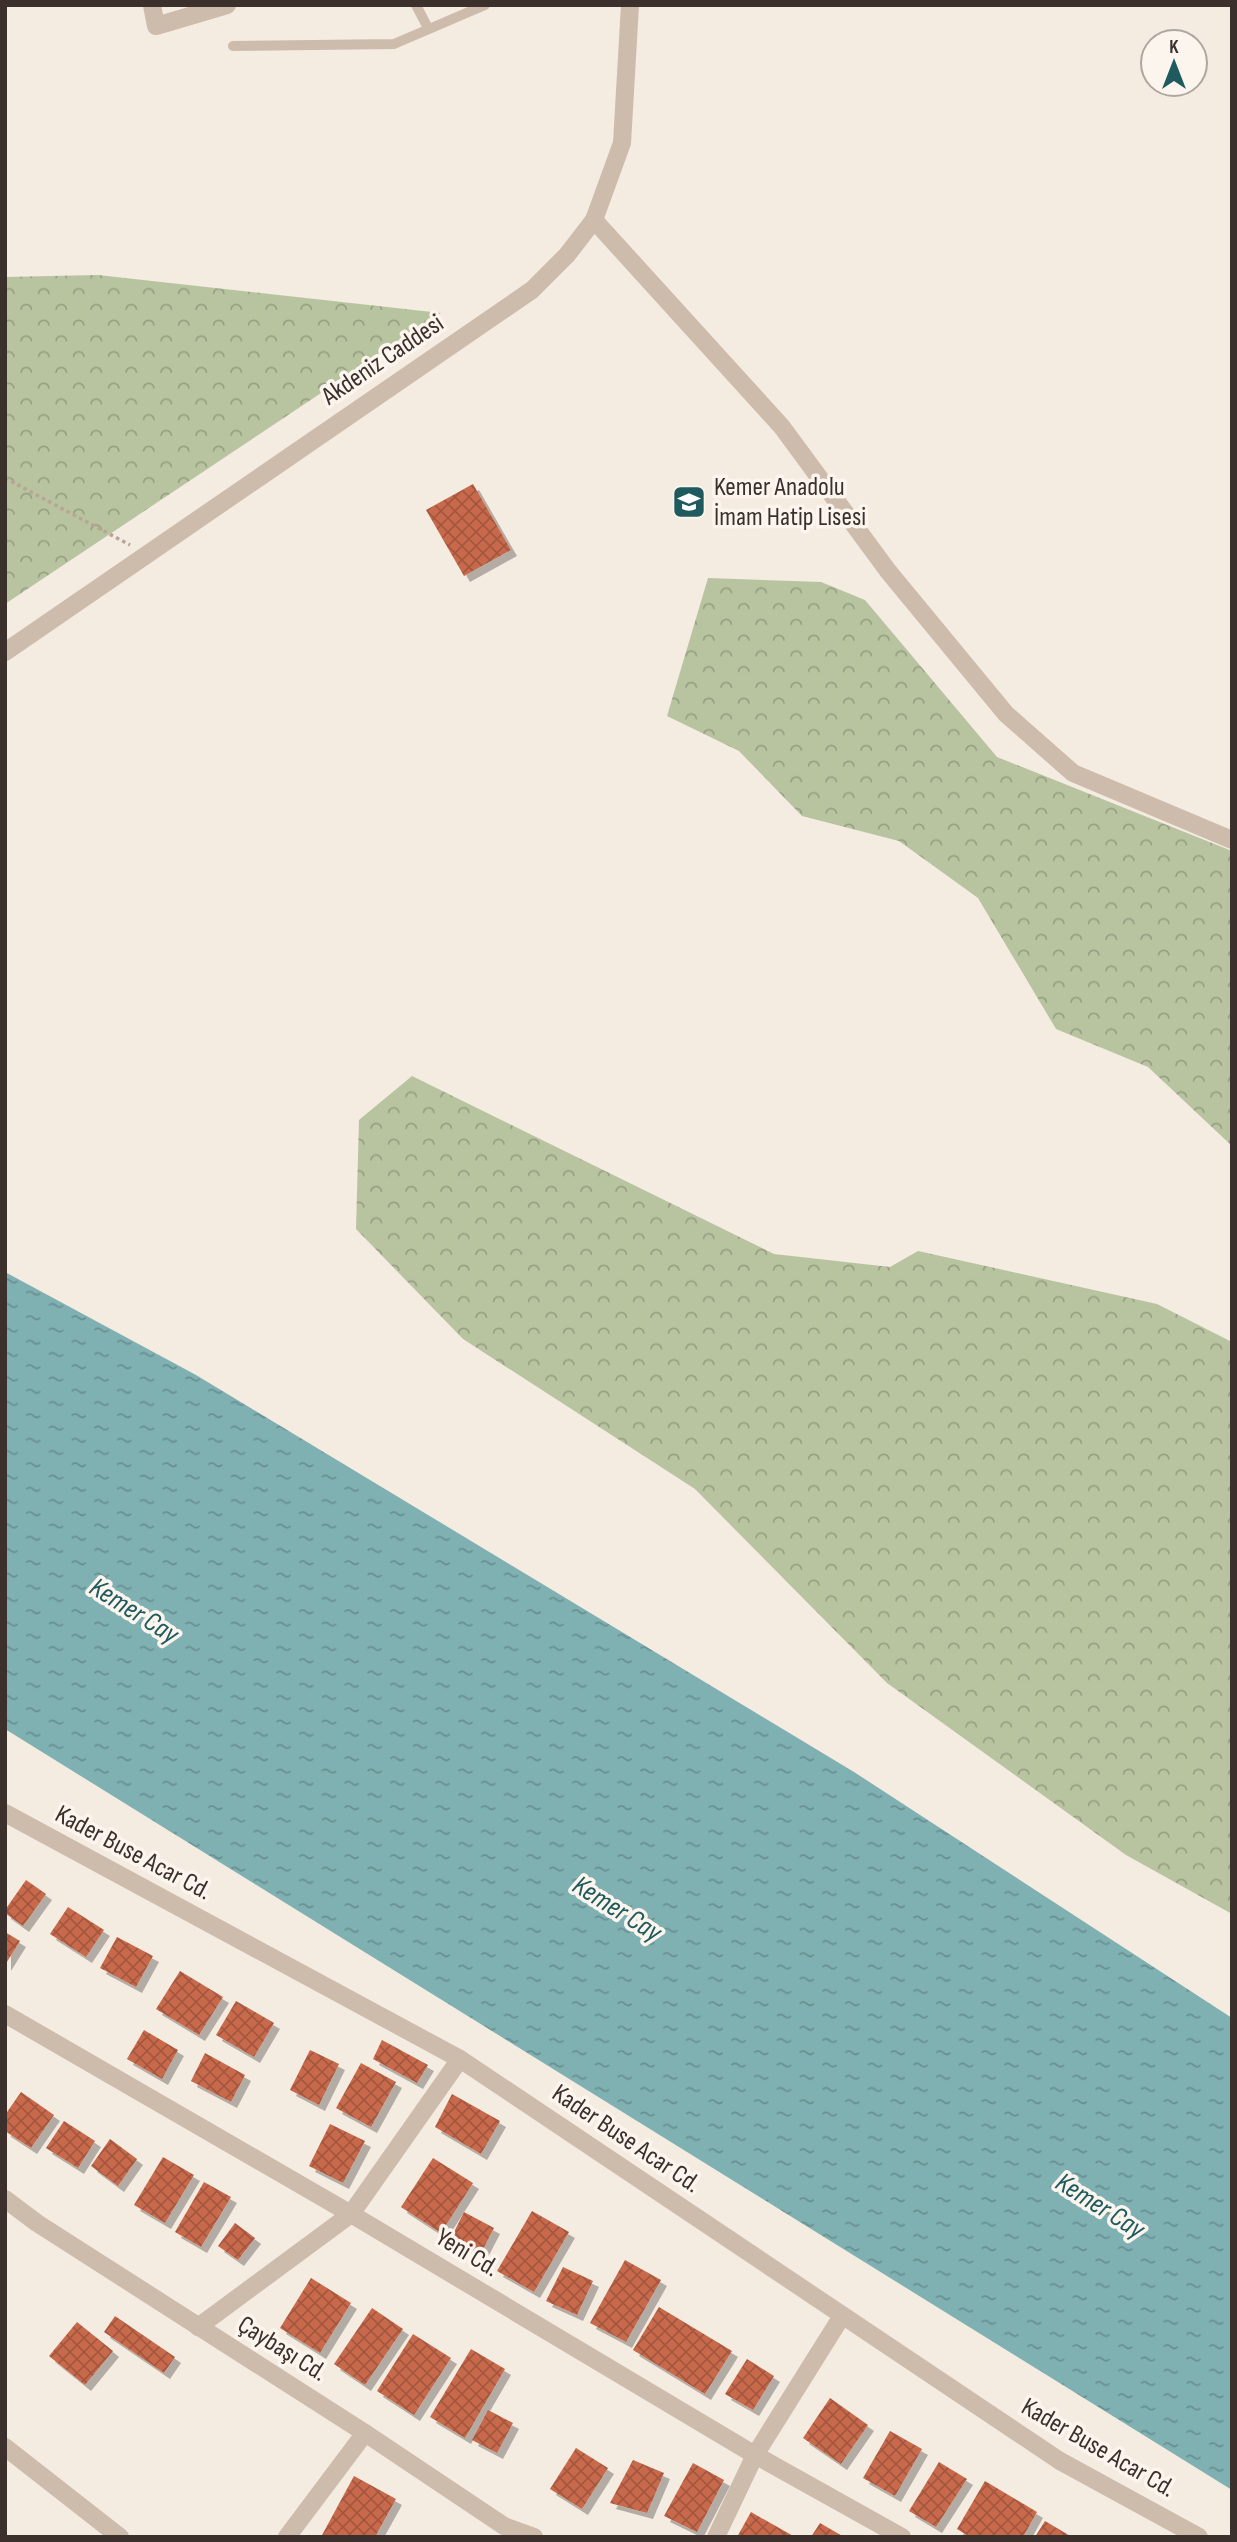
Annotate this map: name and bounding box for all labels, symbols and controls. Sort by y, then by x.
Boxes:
north arrow [1139,28,1209,98]
text: K [1169,36,1179,59]
street label: Akdeniz Caddesi [315,308,450,413]
place label: Kemer Anadolu İmam Hatip Lisesi [714,472,866,533]
school or university icon: Kemer Anadolu İmam Hatip Lisesi [670,483,708,521]
water label: Kemer Cay [83,1571,186,1652]
street label: Kader Buse Acar Cd. [50,1799,216,1907]
water label: Kemer Cay [566,1869,669,1950]
street label: Kader Buse Acar Cd. [546,2078,706,2200]
water label: Kemer Cay [1049,2166,1152,2247]
street label: Yeni Cd. [430,2222,504,2284]
street label: Çaybaşı Cd. [232,2310,332,2388]
street label: Kader Buse Acar Cd. [1016,2392,1180,2504]

